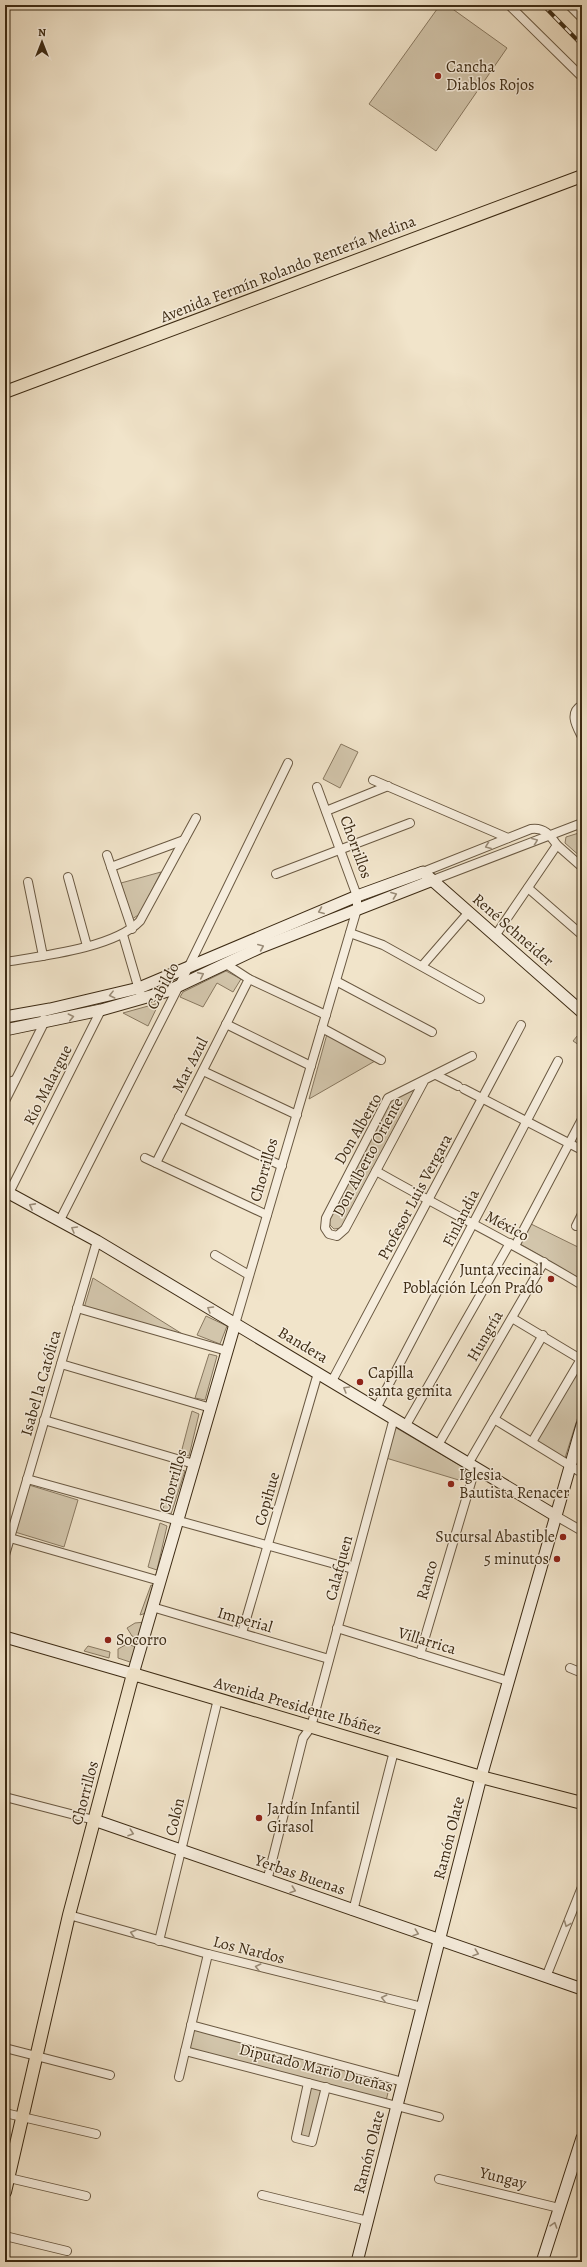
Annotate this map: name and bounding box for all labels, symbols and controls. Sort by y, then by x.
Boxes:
north arrow [22,22,62,62]
text: N [38,25,46,40]
place label: Cancha Diablos Rojos [446,56,534,96]
marker: Cancha Diablos Rojos [433,71,443,81]
street label: Avenida Fermín Rolando Rentería Medina [156,210,419,328]
street label: Chorrillos [334,812,378,882]
one-way arrow [532,838,539,846]
one-way arrow [485,842,492,850]
street label: René Schneider [468,888,558,972]
one-way arrow [390,892,397,900]
one-way arrow [317,906,324,914]
one-way arrow [256,944,264,952]
street label: Cabildo [141,958,185,1013]
one-way arrow [197,973,204,980]
one-way arrow [108,990,115,998]
one-way arrow [68,1013,74,1021]
street label: Mar Azul [167,1033,213,1096]
street label: Río Malargue [18,1041,78,1129]
street label: Don Alberto [329,1089,387,1169]
street label: Don Alberto Oriente [327,1094,409,1220]
street label: Profesor Luis Vergara [372,1130,458,1264]
street label: Chorrillos [244,1135,284,1205]
street label: Finlandia [437,1185,485,1251]
one-way arrow [29,1203,37,1210]
street label: México [481,1205,533,1247]
one-way arrow [71,1226,78,1233]
place label: Junta vecinal Población Leon Prado [402,1259,543,1299]
marker: Junta vecinal Población Leon Prado [546,1274,556,1284]
street label: Hungría [462,1306,509,1366]
one-way arrow [207,1307,214,1314]
street label: Bandera [274,1321,333,1369]
street label: Isabel la Católica [15,1327,67,1439]
place label: Capilla santa gemita [368,1362,453,1402]
marker: Capilla santa gemita [355,1377,365,1387]
one-way arrow [343,1387,350,1394]
street label: Chorrillos [153,1446,193,1516]
place label: Iglesia Bautista Renacer [459,1464,569,1504]
street label: Copihue [249,1470,285,1528]
marker: Iglesia Bautista Renacer [446,1479,456,1489]
place label: Sucursal Abastible [435,1526,555,1548]
marker: Sucursal Abastible [558,1532,568,1542]
street label: Calafquen [320,1533,358,1603]
place label: 5 minutos [484,1548,549,1570]
marker: 5 minutos [552,1554,562,1564]
street label: Ranco [411,1558,443,1602]
street label: Imperial [215,1602,275,1638]
street label: Villarrica [394,1621,459,1660]
place label: Socorro [116,1629,167,1651]
marker: Socorro [103,1635,113,1645]
street label: Avenida Presidente Ibáñez [211,1671,384,1740]
street label: Chorrillos [66,1759,104,1827]
street label: Ramón Olate [428,1794,470,1882]
street label: Colón [160,1796,190,1838]
place label: Jardín Infantil Girasol [267,1798,360,1838]
marker: Jardín Infantil Girasol [254,1813,264,1823]
one-way arrow [127,1828,134,1837]
street label: Yerbas Buenas [251,1849,348,1901]
one-way arrow [289,1885,296,1894]
one-way arrow [564,1920,572,1927]
one-way arrow [412,1928,419,1937]
one-way arrow [129,1930,136,1938]
street label: Los Nardos [211,1930,287,1970]
one-way arrow [473,1948,480,1957]
one-way arrow [255,1963,261,1971]
one-way arrow [381,1994,388,2003]
street label: Diputado Mario Dueñas [237,2038,395,2098]
street label: Ramón Olate [348,2108,390,2196]
street label: Yungay [476,2161,530,2195]
one-way arrow [549,2222,558,2229]

